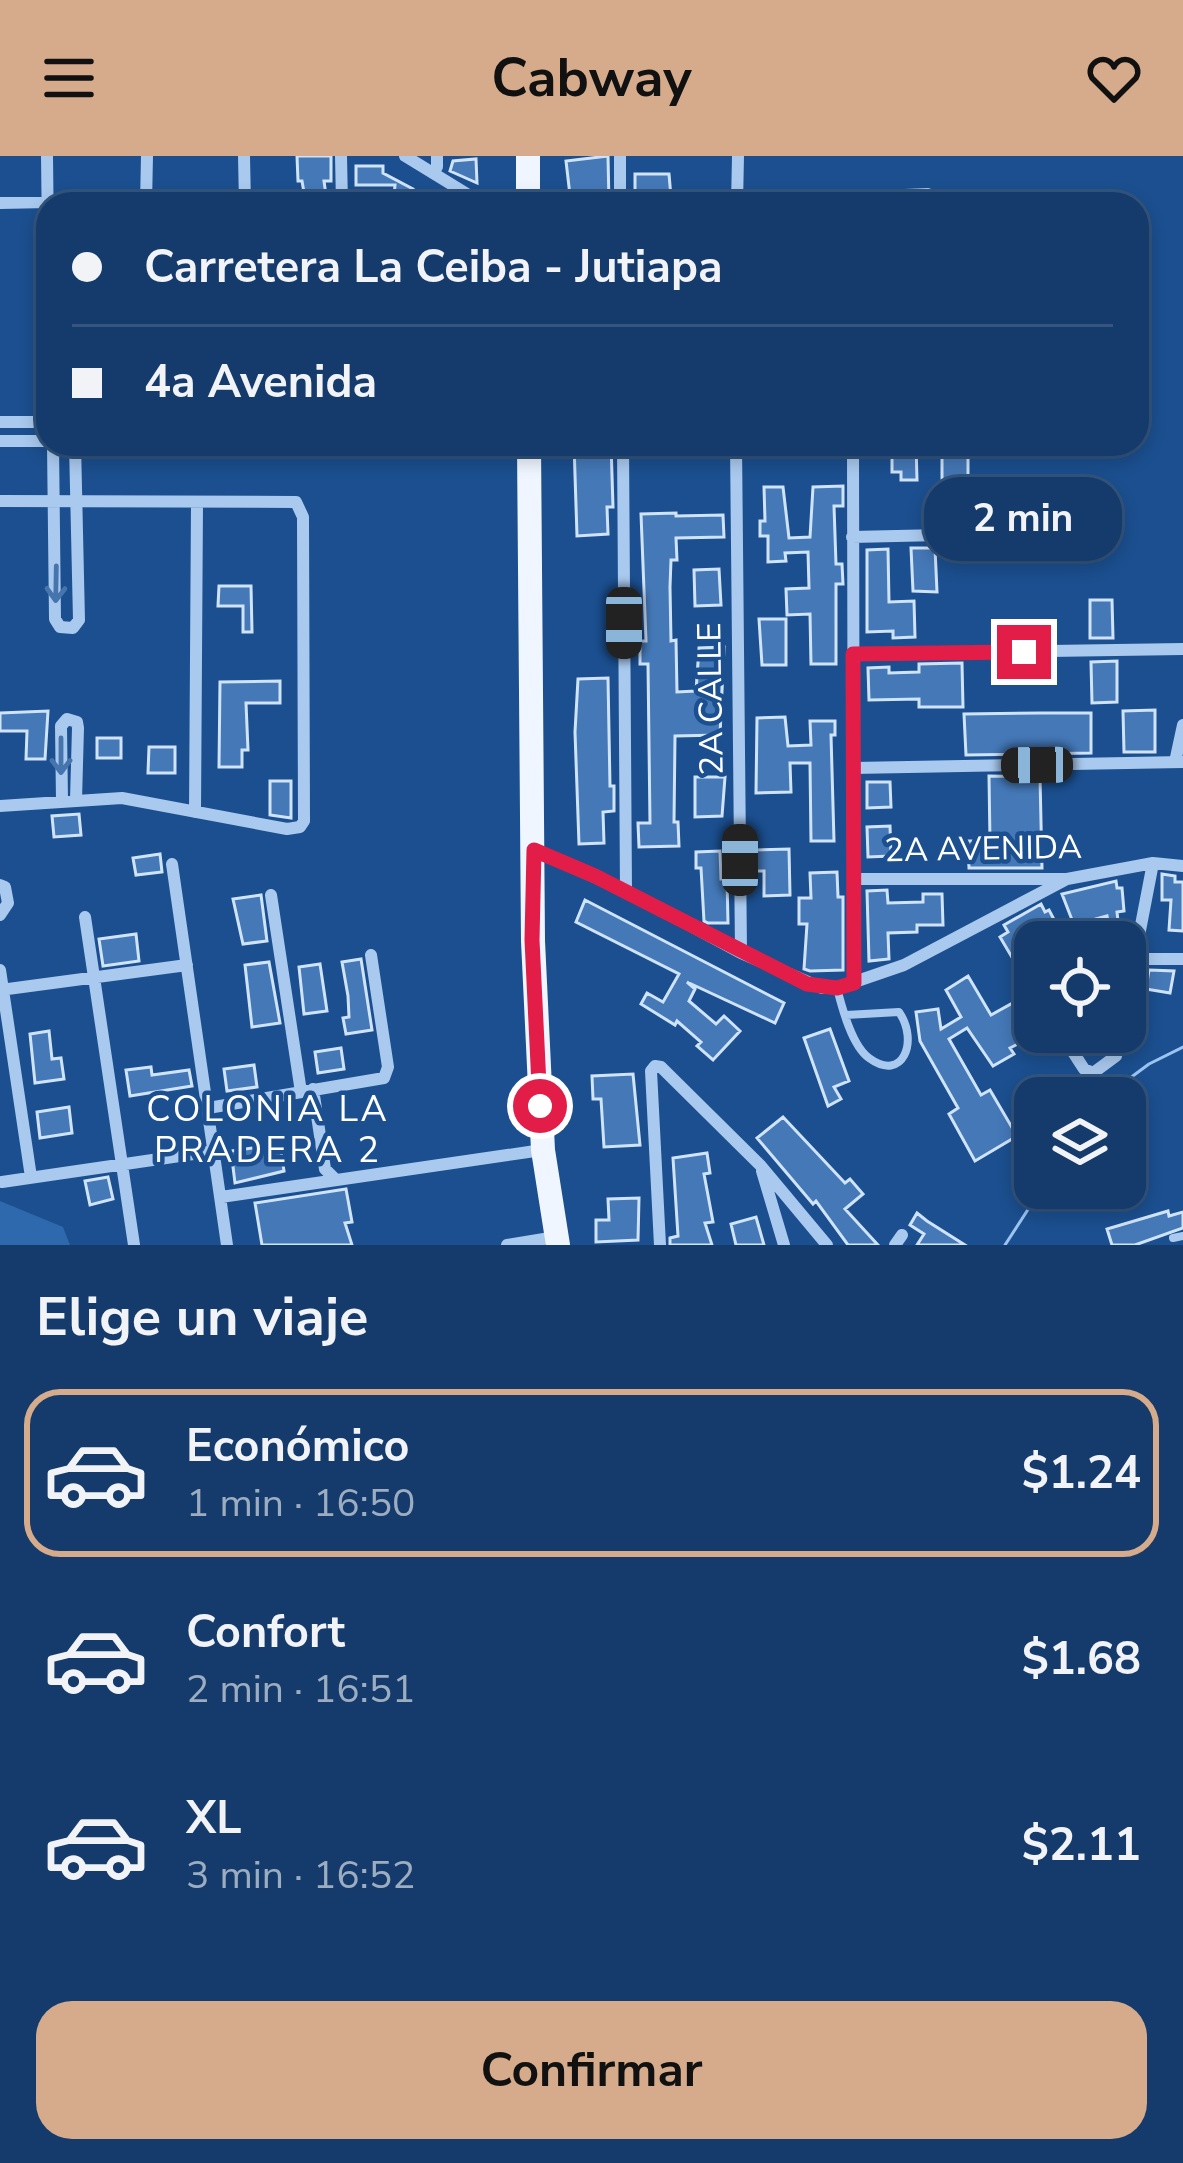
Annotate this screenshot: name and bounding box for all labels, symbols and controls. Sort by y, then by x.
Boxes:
text: Cabway [491,41,692,115]
icon: menu [36,45,102,111]
icon: heart [1081,45,1147,111]
text: Carretera La Ceiba - Jutiapa [144,237,723,298]
text: 4a Avenida [144,352,377,413]
callout: 2 min [925,478,1123,562]
text: 2 min [973,492,1073,545]
one-way arrow [44,564,67,603]
car [606,587,642,659]
street label: 2A CALLE [687,622,735,776]
route end [997,625,1051,679]
one-way arrow [50,736,73,775]
car [1001,746,1073,784]
car [722,824,758,896]
street label: 2A AVENIDA [884,825,1082,873]
map controls [1014,921,1146,1209]
button: locate [1014,921,1146,1053]
button: layers [1014,1077,1146,1209]
route start [513,1079,567,1133]
district label: COLONIA LA PRADERA 2 [146,1085,390,1175]
text: Elige un viaje [36,1280,368,1354]
text: Económico [186,1416,409,1477]
icon: car [42,1419,150,1527]
text: $1.24 [1022,1443,1141,1504]
text: 1 min · 16:50 [186,1477,415,1530]
text: Confort [186,1602,345,1663]
icon: car [42,1605,150,1713]
text: $1.68 [1022,1629,1141,1690]
text: 2 min · 16:51 [186,1663,415,1716]
text: XL [186,1788,242,1849]
icon: car [42,1791,150,1899]
text: $2.11 [1022,1815,1141,1876]
text: 3 min · 16:52 [186,1849,415,1902]
button: Confirmar [36,2001,1147,2139]

